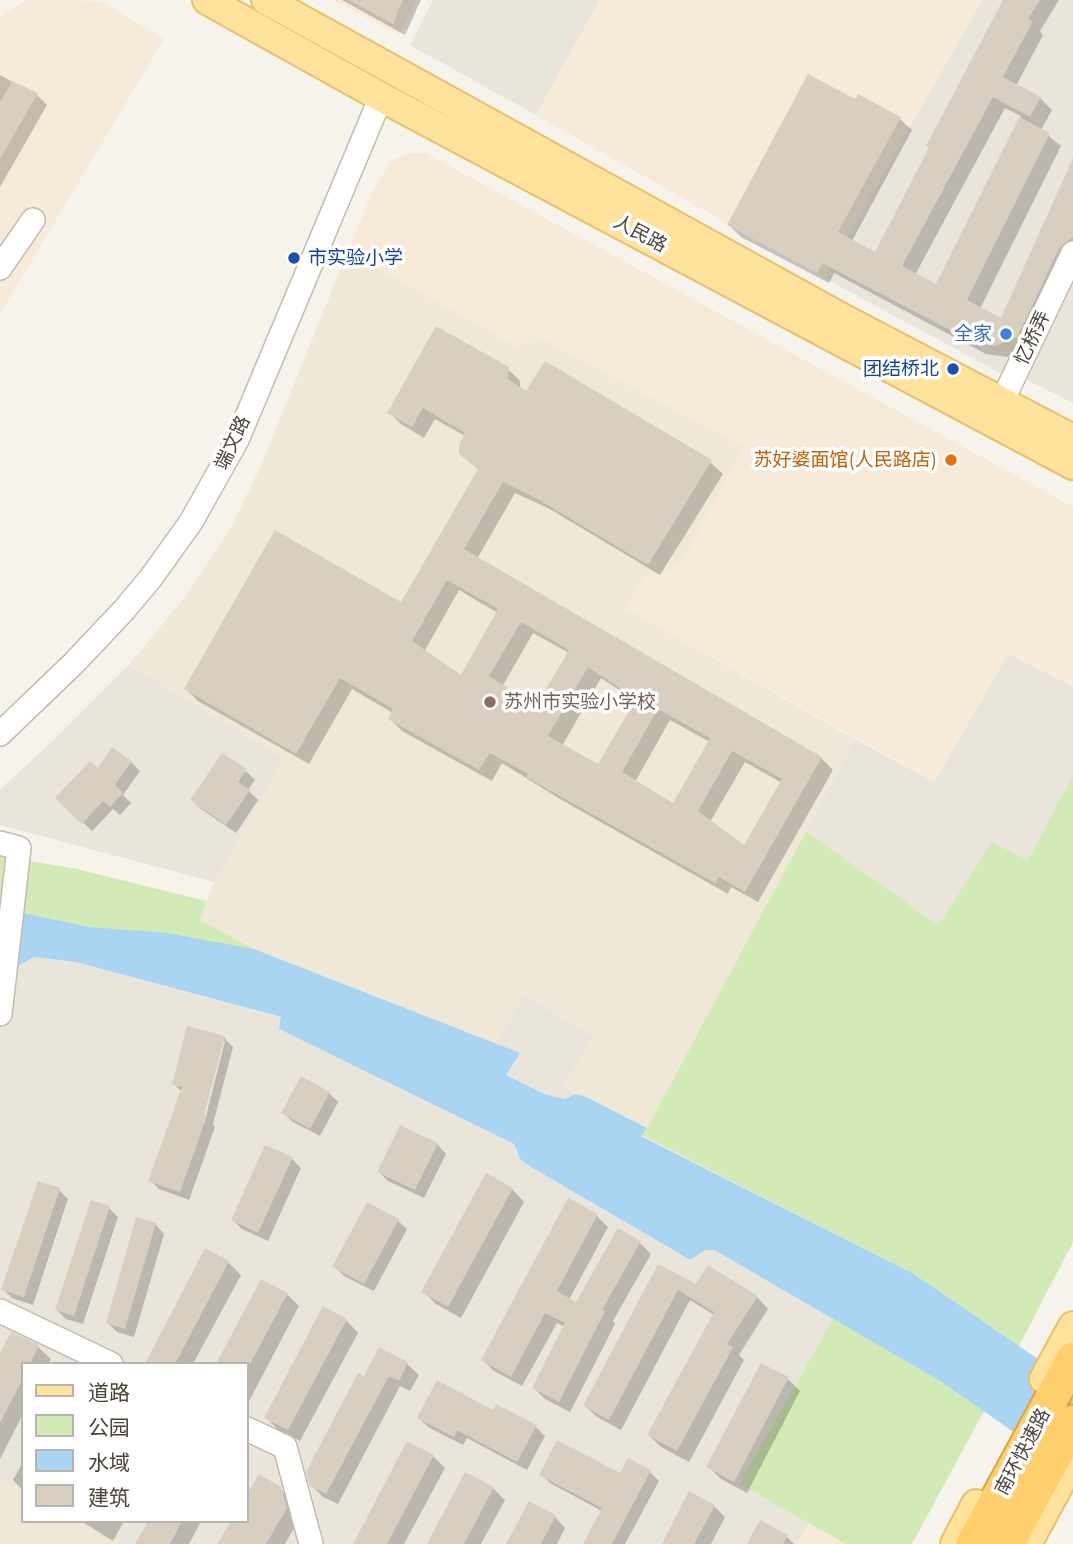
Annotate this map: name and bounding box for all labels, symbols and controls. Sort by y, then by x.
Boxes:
street label: 人民路 [609,211,671,257]
place label: 市实验小学 [308,247,403,269]
marker: 市实验小学 [286,250,302,266]
street label: 忆桥弄 [1011,307,1055,369]
place label: 全家 [954,323,992,345]
marker: 全家 [998,326,1014,342]
place label: 团结桥北 [863,358,939,380]
marker: 团结桥北 [945,361,961,377]
street label: 端文路 [211,412,255,474]
place label: 苏好婆面馆(人民路店) [753,449,937,471]
marker: 苏好婆面馆(人民路店) [943,452,959,468]
place label: 苏州市实验小学校 [504,691,656,713]
marker: 苏州市实验小学校 [482,694,498,710]
legend [21,1362,248,1523]
text: 道路 [88,1380,130,1405]
street label: 南环快速路 [991,1405,1055,1499]
text: 公园 [88,1415,130,1440]
text: 水域 [88,1450,130,1475]
text: 建筑 [88,1485,130,1510]

